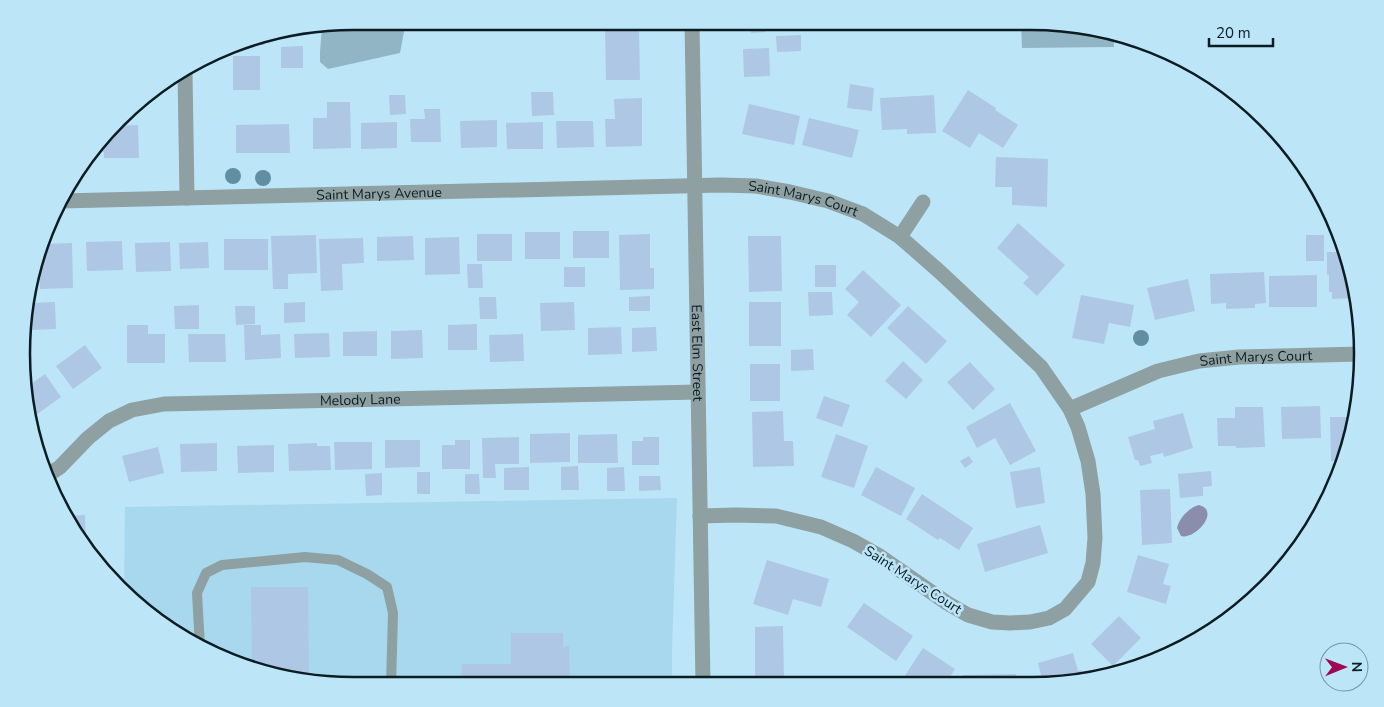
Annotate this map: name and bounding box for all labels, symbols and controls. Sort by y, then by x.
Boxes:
scale bar [1209,15,1273,47]
text: 20 m [1216,23,1251,43]
street label: Saint Marys Court [748,176,861,221]
street label: Saint Marys Avenue [316,182,442,204]
street label: East Elm Street [687,304,708,402]
street label: Saint Marys Court [1199,346,1313,370]
street label: Melody Lane [320,389,401,410]
street label: Saint Marys Court [861,541,966,619]
north arrow [1319,642,1369,692]
text: N [1347,661,1366,672]

